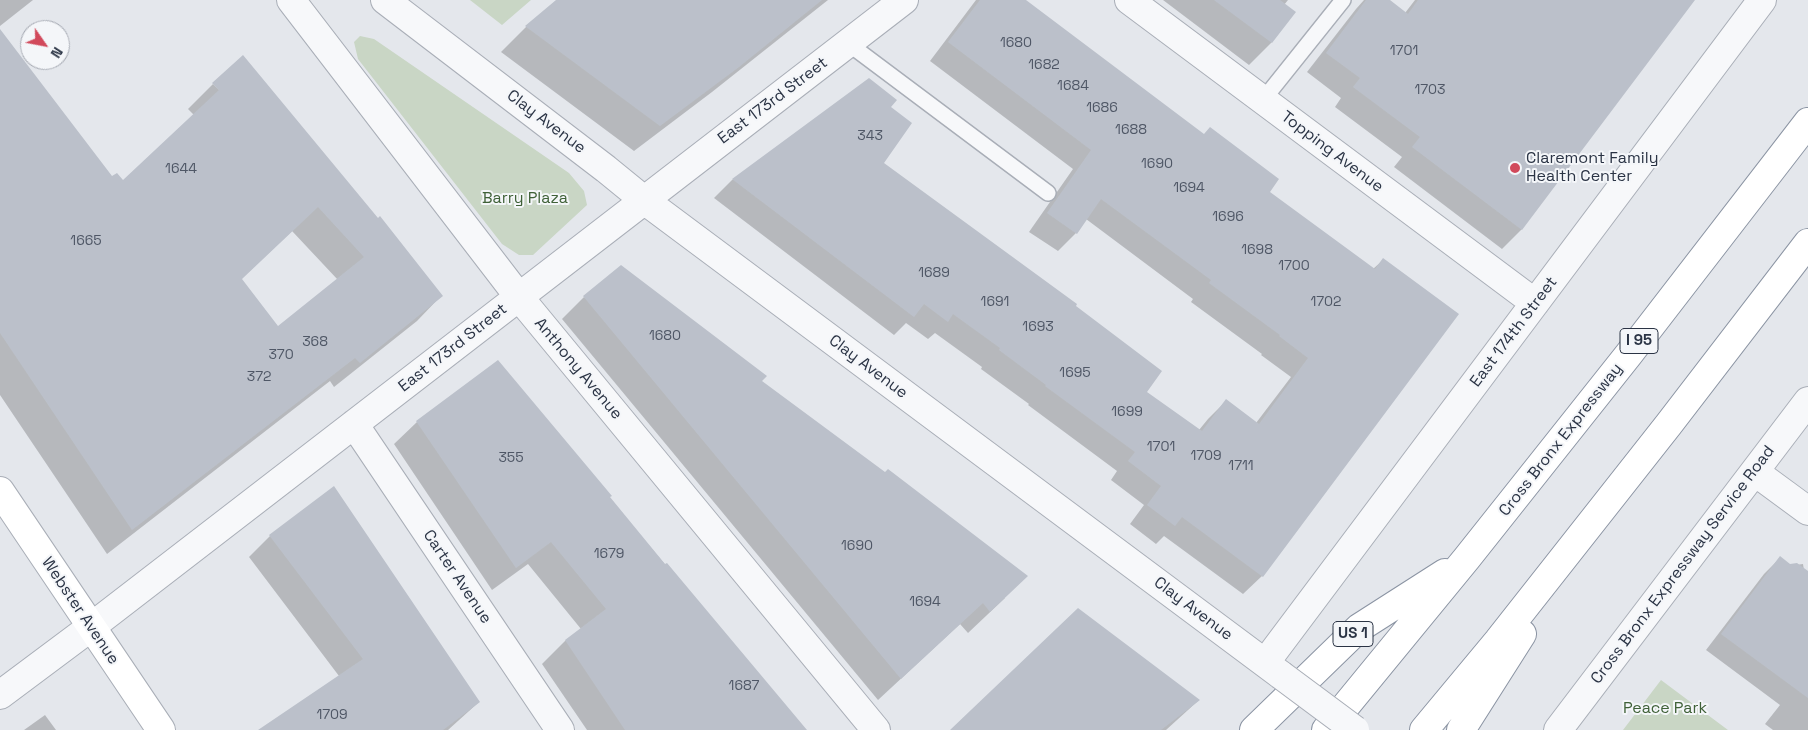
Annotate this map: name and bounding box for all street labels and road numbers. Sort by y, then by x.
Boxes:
street label: East 173rd Street [714,54,832,148]
street label: Clay Avenue [503,86,589,158]
street label: Topping Avenue [1277,107,1387,197]
street label: East 174th Street [1466,273,1562,391]
street label: East 173rd Street [395,300,511,396]
street label: Anthony Avenue [530,314,626,424]
road number: I 95 [1620,328,1658,354]
street label: Clay Avenue [825,331,911,403]
street label: Cross Bronx Expressway [1495,360,1627,520]
street label: Cross Bronx Expressway Service Road [1587,442,1779,688]
street label: Carter Avenue [419,527,495,627]
street label: Webster Avenue [37,554,123,668]
street label: Clay Avenue [1150,573,1236,645]
road number: US 1 [1333,622,1373,646]

